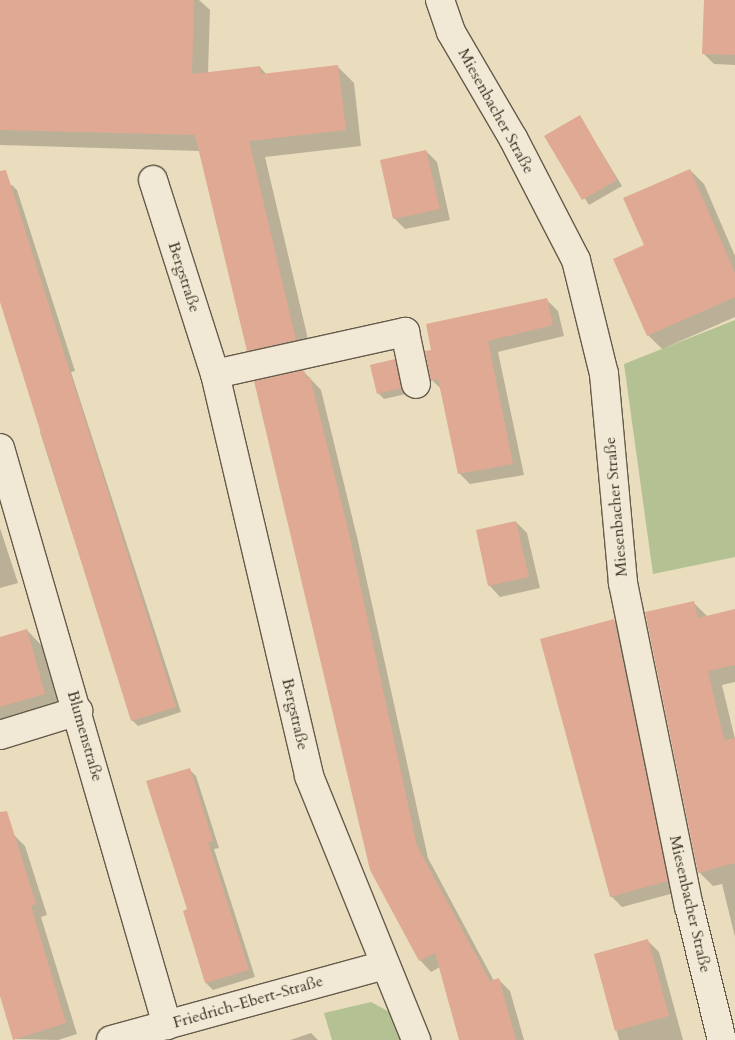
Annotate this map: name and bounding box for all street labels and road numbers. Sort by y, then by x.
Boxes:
street label: Miesenbacher Straße [454,45,538,177]
street label: Bergstraße [164,239,204,315]
street label: Miesenbacher Straße [600,436,632,578]
street label: Bergstraße [277,676,313,752]
street label: Blumenstraße [63,688,107,784]
street label: Miesenbacher Straße [665,834,715,974]
street label: Friedrich-Ebert-Straße [171,971,325,1033]

